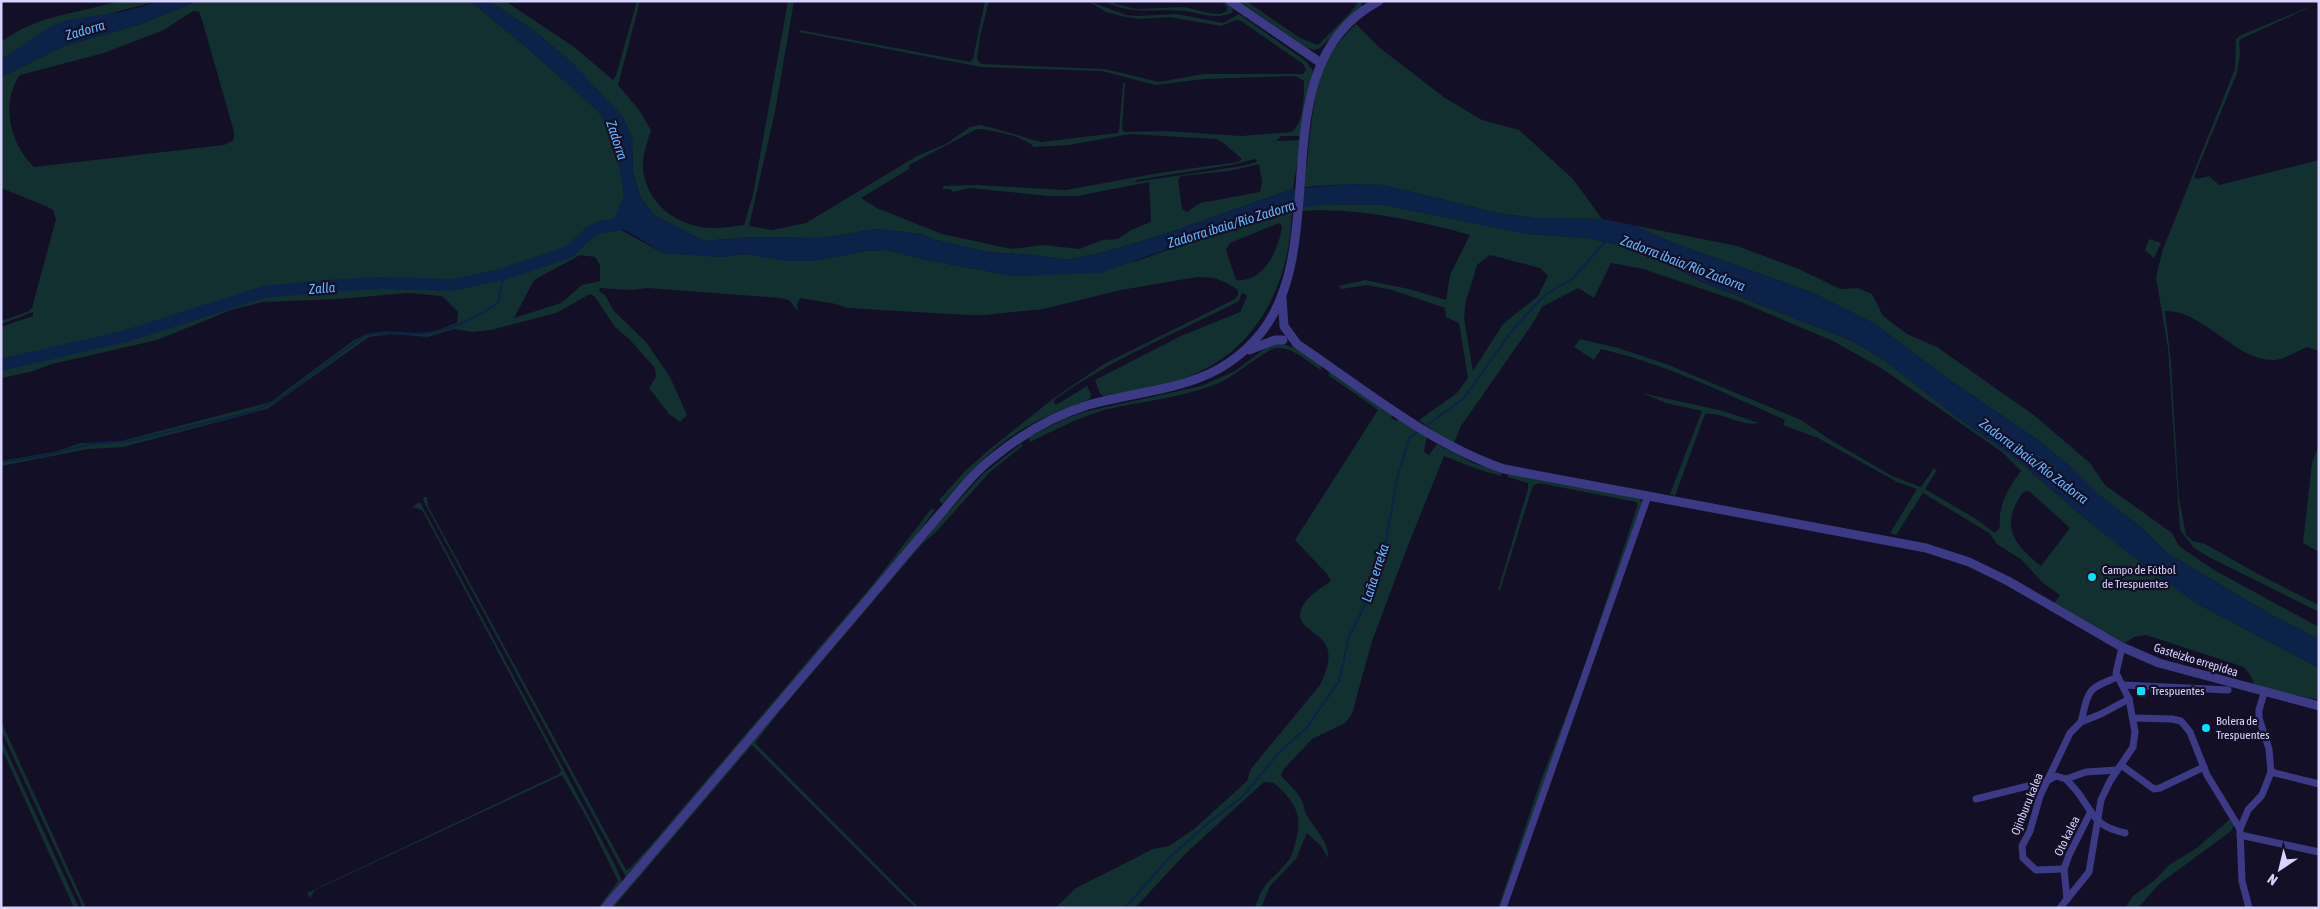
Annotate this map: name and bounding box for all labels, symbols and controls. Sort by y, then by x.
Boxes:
water label: Zadorra [63,17,107,43]
water label: Zadorra [603,118,631,162]
water label: Zadorra ibaia/Río Zadorra [1165,197,1297,251]
water label: Zadorra ibaia/Río Zadorra [1618,232,1748,294]
water label: Zalla [308,279,336,297]
water label: Zadorra ibaia/Río Zadorra [1976,415,2092,507]
water label: Laña erreka [1358,541,1392,604]
place label: Campo de Fútbol de Trespuentes [2102,563,2177,591]
marker: Campo de Fútbol de Trespuentes [2086,571,2098,583]
street label: Gasteizko errepidea [2152,641,2240,679]
place label: Trespuentes [2151,684,2205,698]
marker: Trespuentes [2135,685,2147,697]
place label: Bolera de Trespuentes [2216,714,2270,742]
marker: Bolera de Trespuentes [2200,722,2212,734]
street label: Ojinburu kalea [2008,771,2046,837]
street label: Oto kalea [2051,814,2083,858]
north arrow [2255,844,2305,894]
text: N [2265,871,2281,889]

